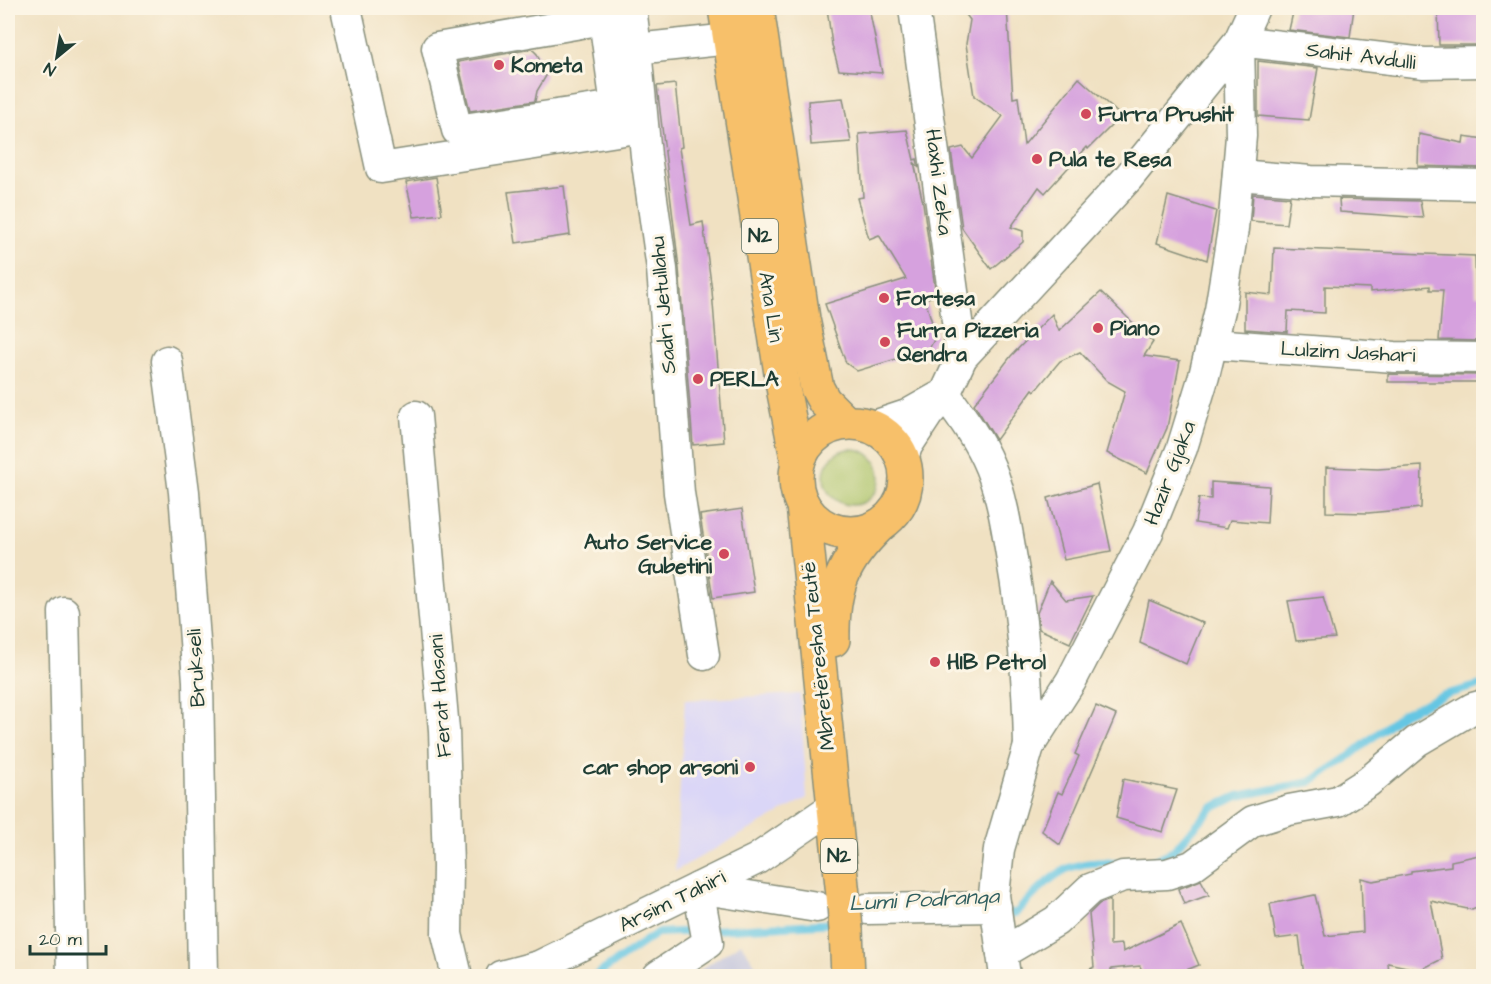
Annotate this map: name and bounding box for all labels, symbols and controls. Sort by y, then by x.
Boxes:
north arrow [27,27,87,87]
street label: Sahit Avdulli [1305,35,1417,77]
place label: Kometa [511,51,583,80]
text: N [40,57,60,81]
marker: Kometa [492,58,506,72]
place label: Furra Prushit [1098,100,1234,129]
marker: Furra Prushit [1079,107,1093,121]
street label: Haxhi Zeka [918,127,960,237]
place label: Pula te Resa [1049,145,1172,174]
marker: Pula te Resa [1030,152,1044,166]
road number: N2 [742,219,778,253]
street label: Sadri Jetullahu [643,235,683,375]
street label: Ana Lin [751,270,791,344]
place label: Fortesa [896,284,975,313]
marker: Fortesa [877,291,891,305]
place label: Piano [1110,314,1160,343]
place label: Furra Pizzeria Qendra [897,316,1039,369]
marker: Piano [1091,321,1105,335]
street label: Lulzim Jashari [1280,334,1416,370]
marker: Furra Pizzeria Qendra [878,335,892,349]
place label: PERLA [710,365,779,394]
marker: PERLA [691,372,705,386]
street label: Hazir Gjaka [1137,416,1203,529]
place label: Auto Service Gubetini [584,528,713,581]
marker: Auto Service Gubetini [717,547,731,561]
street label: Mbretëresha Teutë [794,560,842,752]
street label: Brukseli [179,628,213,708]
street label: Ferat Hasani [421,633,459,759]
place label: HIB Petrol [947,648,1047,677]
marker: HIB Petrol [928,655,942,669]
place label: car shop arsoni [583,753,739,783]
marker: car shop arsoni [743,760,757,774]
road number: N2 [821,839,857,873]
street label: Arsim Tahiri [614,863,730,939]
water label: Lumi Podranqa [848,880,1002,919]
scale bar [30,918,106,956]
text: 20 m [39,927,82,952]

